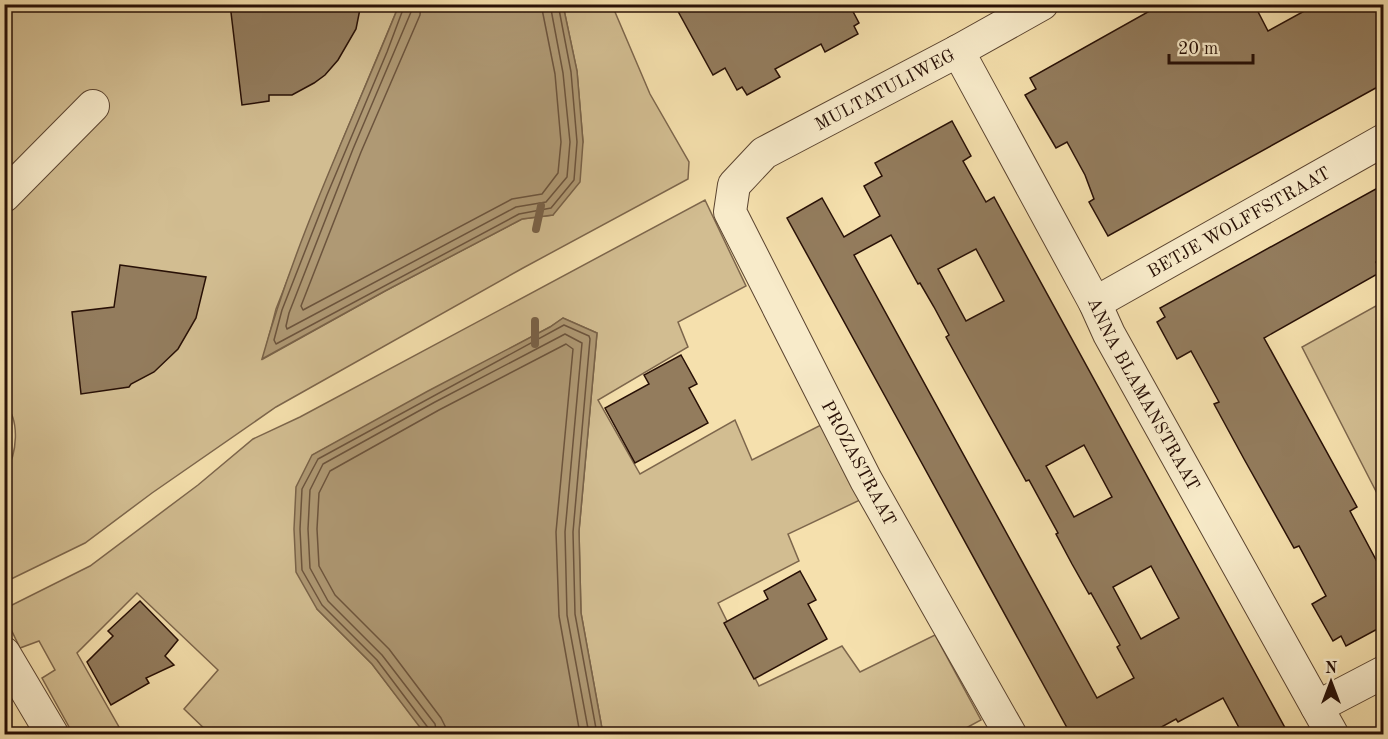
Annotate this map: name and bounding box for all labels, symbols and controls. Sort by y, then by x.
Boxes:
scale bar [1169,27,1253,65]
text: 20 m [1178,40,1218,58]
street label: MULTATULIWEG [812,46,958,135]
street label: BETJE WOLFFSTRAAT [1145,164,1334,281]
street label: ANNA BLAMANSTRAAT [1084,295,1202,494]
street label: PROZASTRAAT [818,398,899,529]
north arrow [1301,652,1361,712]
text: N [1325,661,1338,677]

